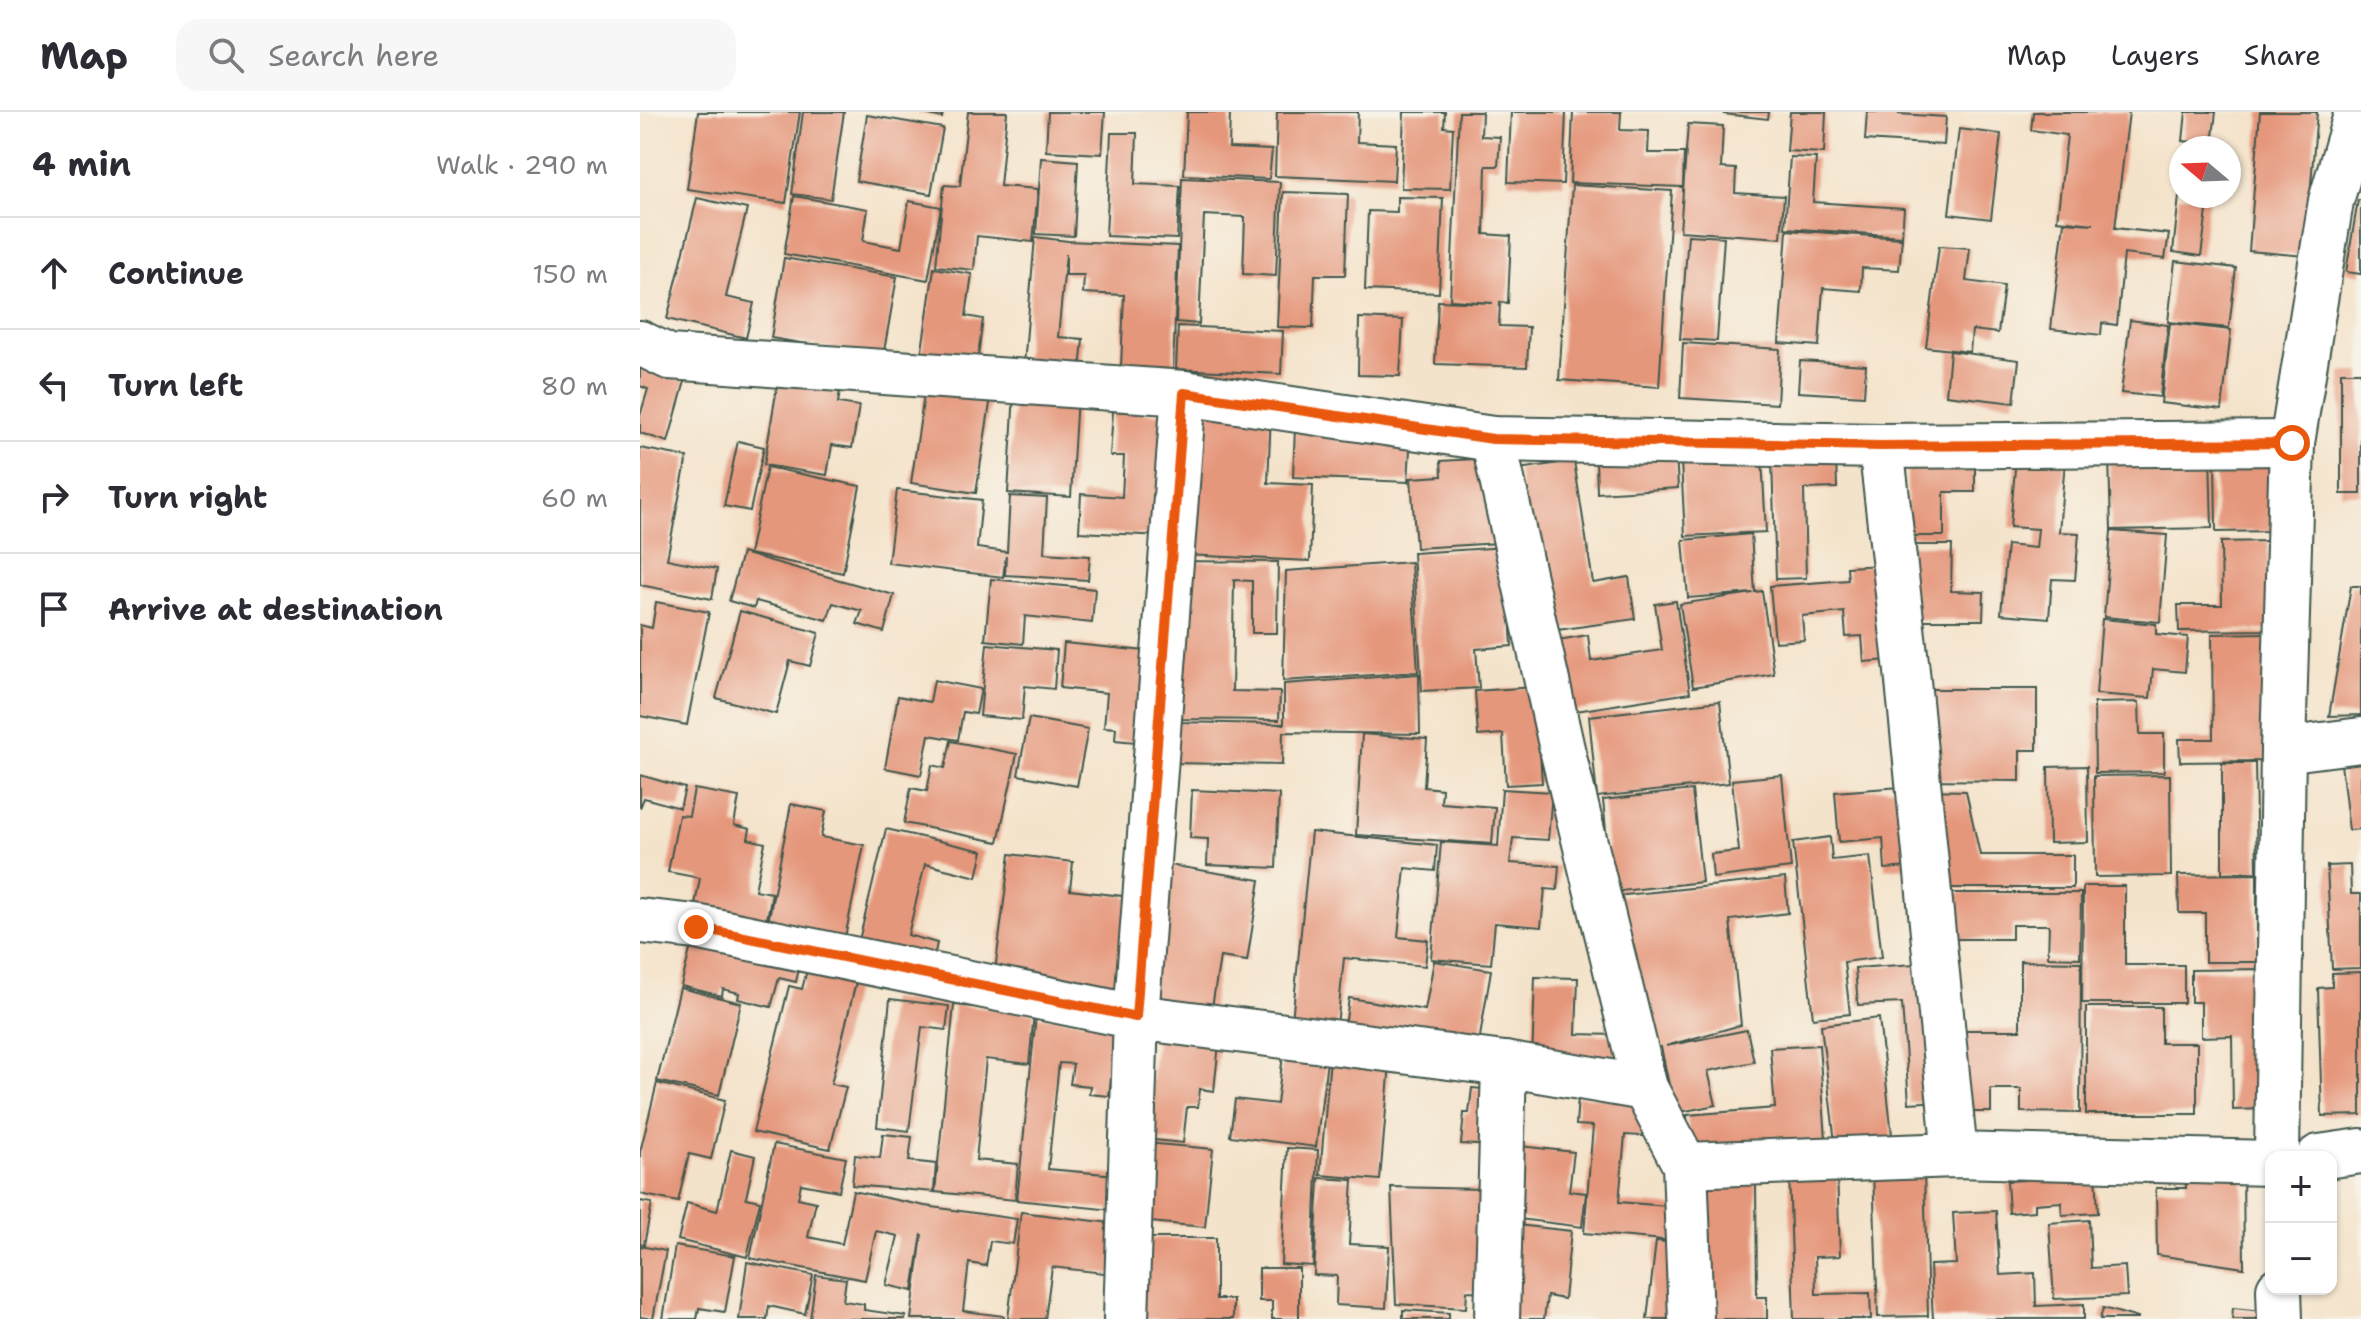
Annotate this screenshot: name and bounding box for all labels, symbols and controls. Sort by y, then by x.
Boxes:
search box [176,19,736,91]
text: Map [40,30,128,81]
icon: search [204,33,248,77]
text: Search here [268,35,439,76]
text: Map [2007,36,2067,74]
text: Layers [2111,36,2200,74]
text: Share [2244,36,2321,74]
north arrow [2169,136,2241,208]
text: 4 min [32,141,131,187]
text: Walk · 290 m [436,147,608,182]
icon: ahead [32,251,76,295]
text: Continue [108,253,244,294]
text: 150 m [532,256,608,291]
icon: left [32,363,76,407]
text: Turn left [108,365,243,406]
text: 80 m [541,368,608,403]
route start [2274,425,2310,461]
icon: right [32,475,76,519]
text: Turn right [108,477,267,518]
text: 60 m [541,480,608,515]
icon: arrive [32,587,76,631]
text: Arrive at destination [108,589,443,630]
route end [678,909,714,945]
map controls [2265,1151,2337,1295]
button: + [2265,1151,2337,1223]
button: − [2265,1223,2337,1295]

